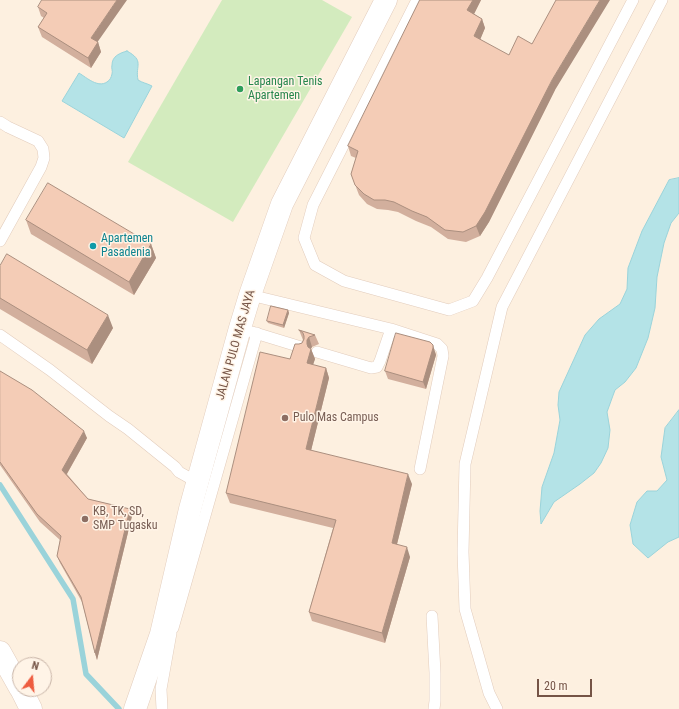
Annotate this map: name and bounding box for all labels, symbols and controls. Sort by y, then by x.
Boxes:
place label: Lapangan Tenis Apartemen [248,75,322,103]
marker: Lapangan Tenis Apartemen [235,84,245,94]
place label: Apartemen Pasadenia [101,232,153,260]
marker: Apartemen Pasadenia [88,241,98,251]
street label: JALAN PULO MAS JAYA [213,288,259,402]
place label: Pulo Mas Campus [293,411,379,425]
marker: Pulo Mas Campus [280,413,290,423]
place label: KB, TK, SD, SMP Tugasku [93,505,158,533]
marker: KB, TK, SD, SMP Tugasku [80,514,90,524]
north arrow [12,657,52,697]
text: N [30,659,40,673]
scale bar [539,671,594,697]
text: 20 m [544,679,568,693]

